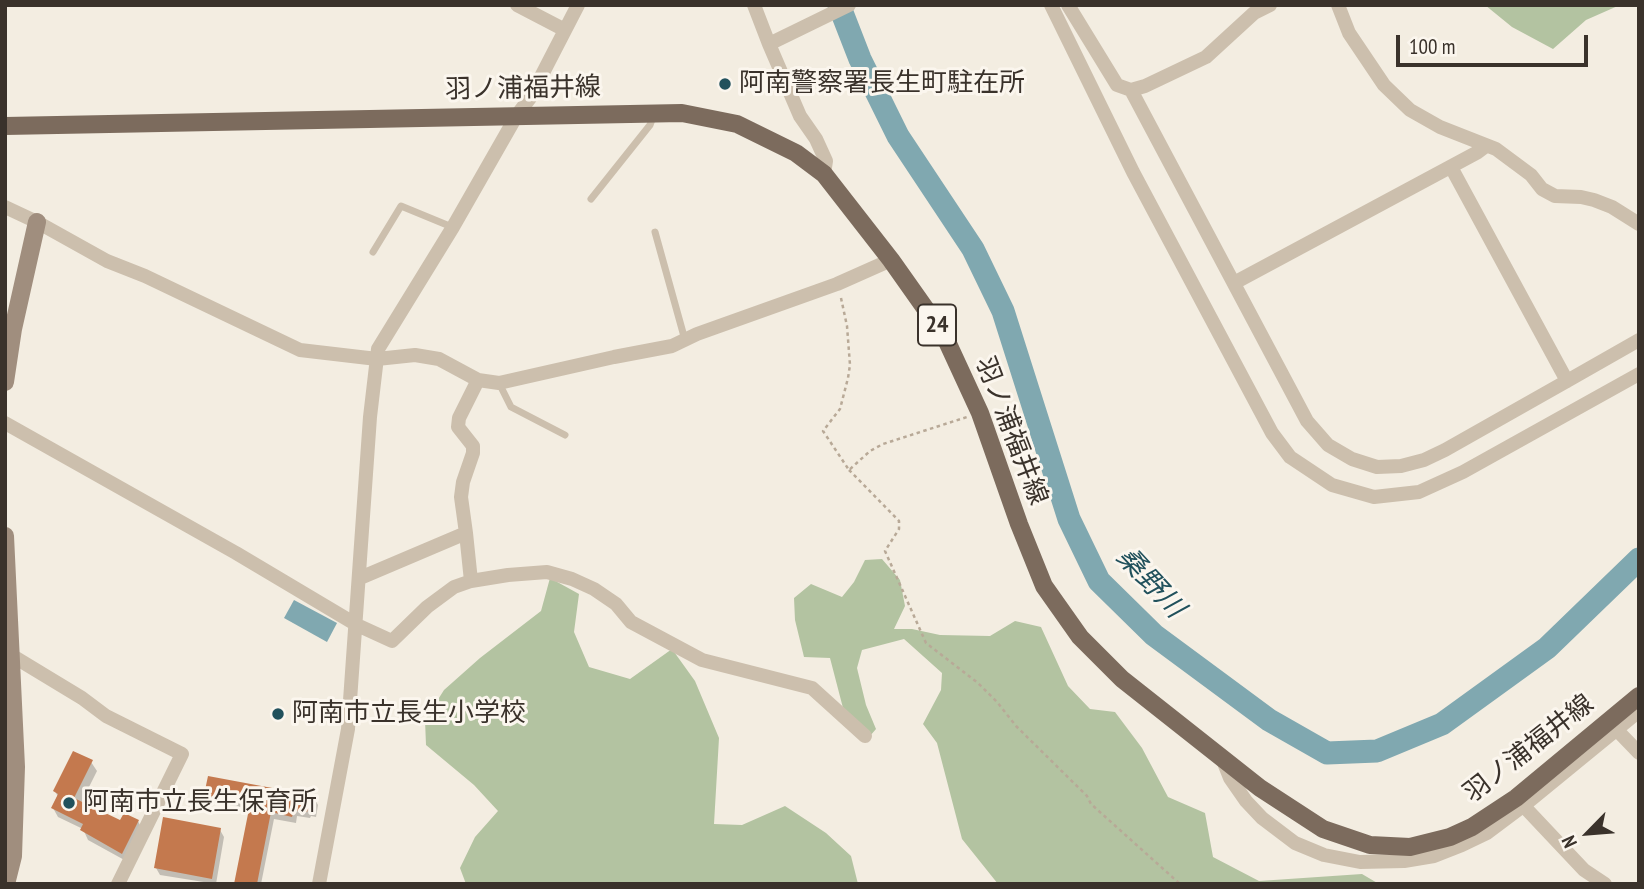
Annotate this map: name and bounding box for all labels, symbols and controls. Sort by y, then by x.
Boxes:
scale bar [1399,21,1592,65]
text: 100 m [1409,33,1455,60]
place label: 阿南警察署長生町駐在所 [739,68,1025,100]
street label: 羽ノ浦福井線 [445,72,601,106]
marker: 阿南警察署長生町駐在所 [717,76,733,92]
road number: 24 [918,304,956,346]
street label: 羽ノ浦福井線 [968,353,1054,509]
water label: 桑野川 [1109,541,1191,625]
street label: 羽ノ浦福井線 [1458,689,1600,809]
place label: 阿南市立長生小学校 [292,698,526,730]
marker: 阿南市立長生小学校 [270,706,286,722]
place label: 阿南市立長生保育所 [83,787,317,819]
marker: 阿南市立長生保育所 [61,795,77,811]
north arrow [1553,798,1623,868]
text: N [1556,832,1582,852]

